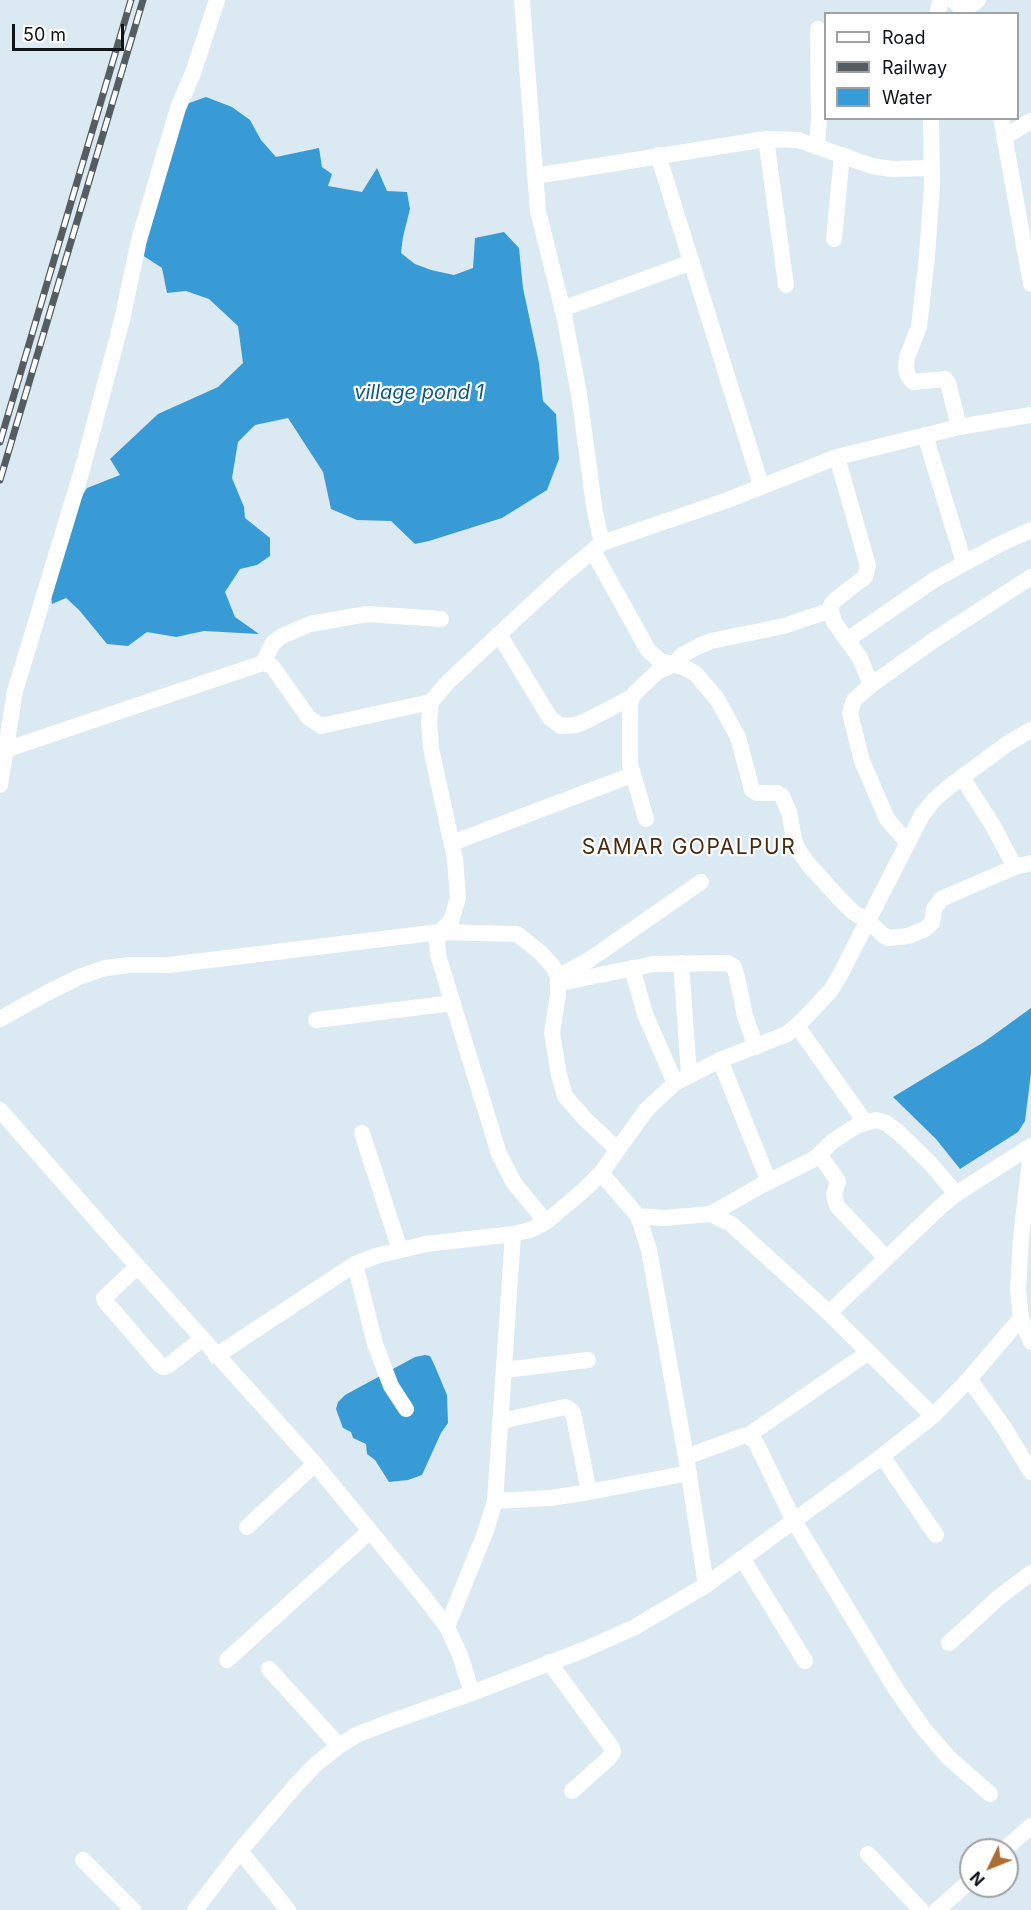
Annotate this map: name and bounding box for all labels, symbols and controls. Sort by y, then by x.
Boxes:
scale bar [15,12,128,50]
legend [824,12,1019,120]
text: 50 m [23,24,66,45]
text: Road [882,27,925,48]
text: Railway [882,57,947,78]
text: Water [882,87,932,108]
water label: village pond 1 [354,381,484,405]
district label: SAMAR GOPALPUR [582,835,796,861]
north arrow [959,1838,1019,1898]
text: N [966,1868,989,1890]

